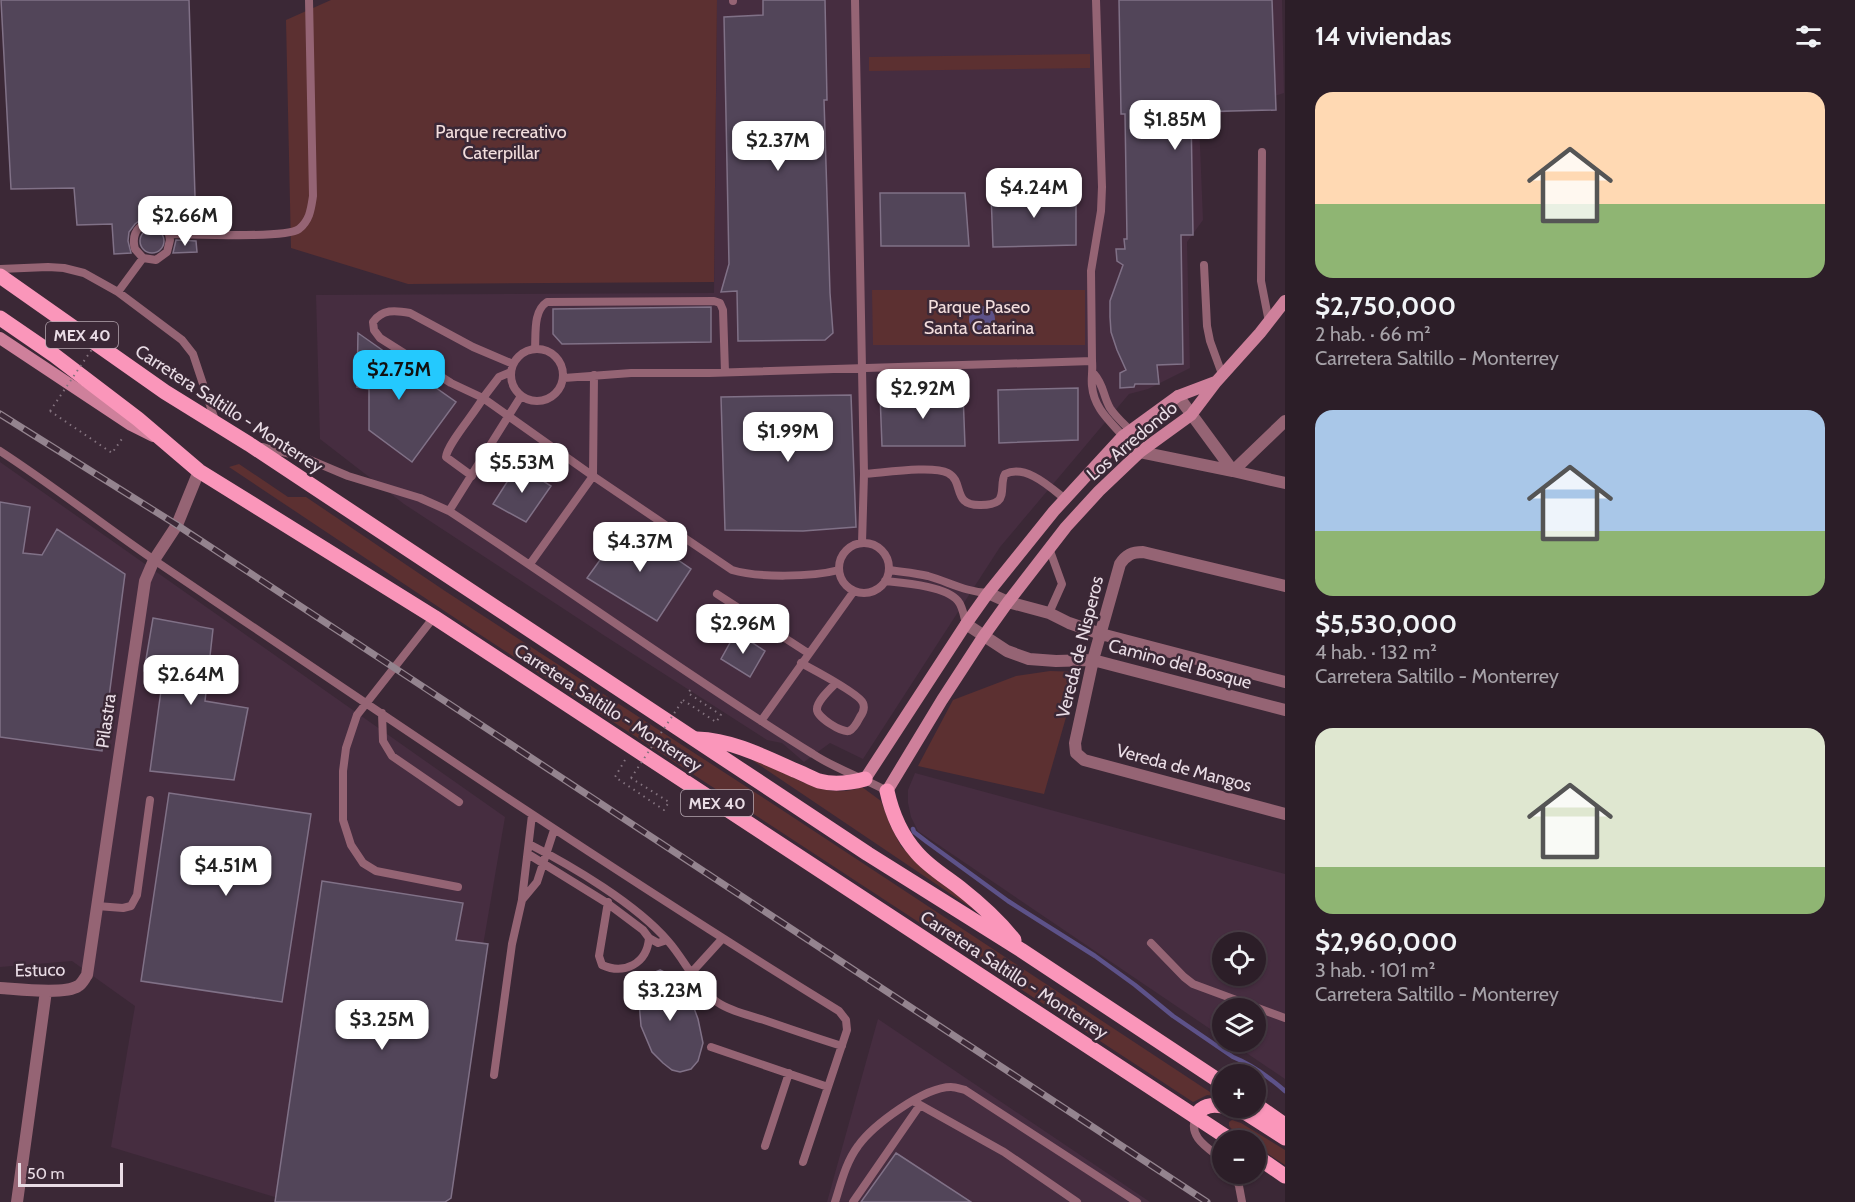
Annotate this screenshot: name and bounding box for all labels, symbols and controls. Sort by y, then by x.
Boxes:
text: 14 viviendas [1315,20,1451,52]
icon: filters [1792,20,1825,53]
pin: $1.85M [1126,100,1224,151]
text: $1.85M [1144,107,1206,131]
park label: Parque recreativo Caterpillar [435,121,567,164]
pin: $2.37M [729,121,827,172]
text: $2.37M [746,128,810,152]
icon: home [1516,131,1624,239]
pin: $4.24M [985,168,1083,219]
text: $4.24M [1000,175,1068,199]
pin: $2.66M [136,196,234,247]
text: $2.66M [152,203,218,227]
text: $2,750,000 [1315,290,1456,322]
park label: Parque Paseo Santa Catarina [924,296,1034,339]
road number: MEX 40 [46,322,118,348]
text: 2 hab. · 66 m² [1315,322,1431,346]
street label: Carretera Saltillo - Monterrey [131,340,327,478]
text: Carretera Saltillo - Monterrey [1315,346,1559,370]
pin: $2.75M [350,350,448,401]
text: $2.75M [367,357,431,381]
pin: $2.92M [874,369,972,420]
text: $2.92M [891,376,955,400]
street label: Los Arredondo [1082,397,1182,485]
pin: $1.99M [739,412,837,463]
text: $1.99M [757,419,819,443]
pin: $5.53M [473,443,571,494]
icon: home [1516,449,1624,557]
text: $5.53M [490,450,554,474]
pin: $4.37M [591,522,689,573]
text: $4.37M [607,529,673,553]
street label: Vereda de Nisperos [1052,574,1108,720]
pin: $2.96M [694,604,792,655]
text: $5,530,000 [1315,608,1457,640]
text: $2.96M [710,611,776,635]
street label: Camino del Bosque [1106,634,1254,694]
street label: Carretera Saltillo - Monterrey [510,639,706,777]
text: 4 hab. · 132 m² [1315,640,1437,664]
pin: $2.64M [142,655,240,706]
text: $2.64M [158,662,224,686]
text: Carretera Saltillo - Monterrey [1315,664,1559,688]
street label: Pilastra [91,692,121,750]
street label: Vereda de Mangos [1114,739,1254,797]
icon: home [1516,767,1624,875]
road number: MEX 40 [681,790,753,816]
pin: $4.51M [177,846,275,897]
text: $4.51M [194,853,258,877]
street label: Carretera Saltillo - Monterrey [916,906,1112,1044]
text: $2,960,000 [1315,926,1458,958]
map controls [1212,932,1266,1184]
button: locate [1212,932,1266,986]
text: 3 hab. · 101 m² [1315,958,1435,982]
street label: Estuco [14,959,66,981]
pin: $3.23M [621,971,719,1022]
text: $3.23M [638,978,702,1002]
text: Carretera Saltillo - Monterrey [1315,982,1559,1006]
button: layers [1212,998,1266,1052]
pin: $3.25M [333,1000,431,1051]
text: $3.25M [350,1007,414,1031]
button: + [1212,1064,1266,1118]
button: − [1212,1130,1266,1184]
scale bar [18,1160,123,1188]
text: 50 m [27,1164,64,1183]

